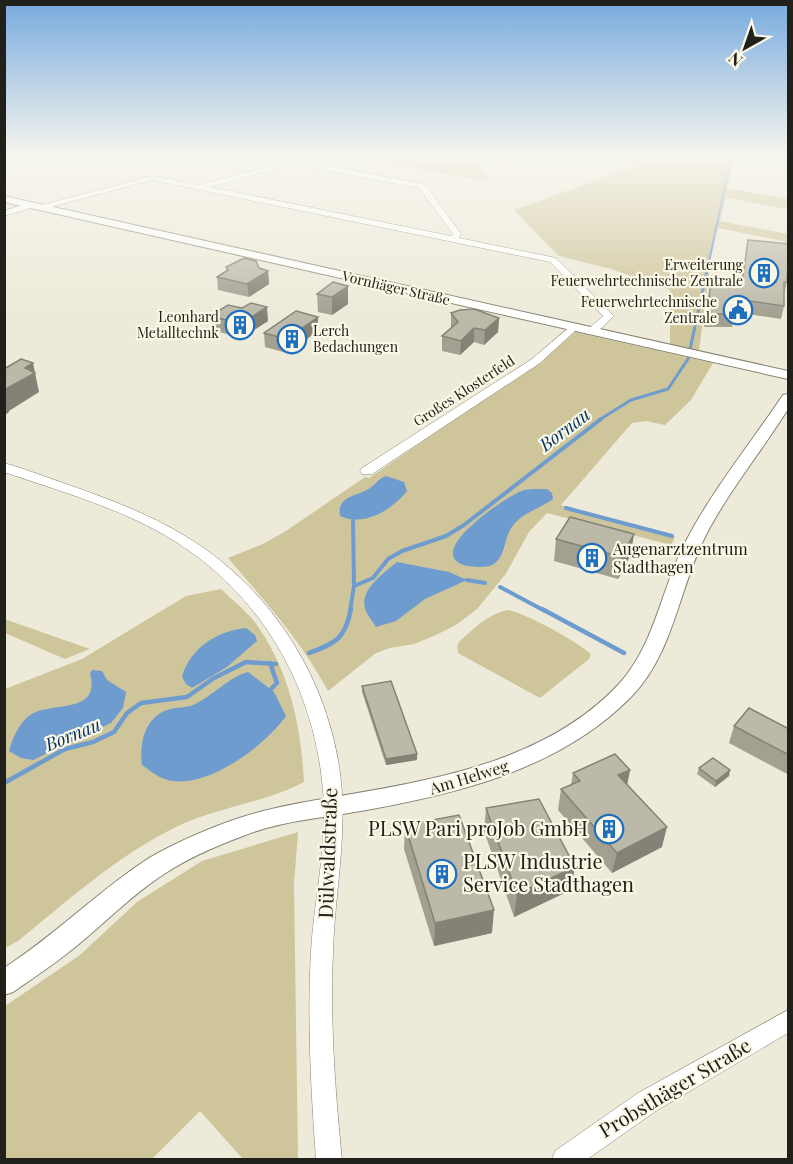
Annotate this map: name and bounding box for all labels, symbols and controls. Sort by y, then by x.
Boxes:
north arrow [715,18,775,78]
text: N [724,48,746,72]
place label: Erweiterung Feuerwehrtechnische Zentrale [550,255,744,290]
building icon: Erweiterung Feuerwehrtechnische Zentrale [748,257,780,289]
street label: Vornhäger Straße [339,266,452,309]
place label: Feuerwehrtechnische Zentrale [581,292,717,327]
public building icon: Feuerwehrtechnische Zentrale [722,294,754,326]
place label: Leonhard Metalltechnk [137,307,219,342]
building icon: Leonhard Metalltechnk [224,309,256,341]
place label: Lerch Bedachungen [313,321,399,356]
building icon: Lerch Bedachungen [276,323,308,355]
street label: Großes Klosterfeld [409,351,518,430]
water label: Bornau [533,402,595,457]
place label: Augenarztzentrum Stadthagen [612,538,748,577]
building icon: Augenarztzentrum Stadthagen [576,542,608,574]
water label: Bornau [40,712,104,756]
street label: Am Helweg [426,754,511,799]
street label: Dülwaldstraße [311,787,342,919]
building icon: PLSW Pari proJob GmbH [593,813,625,845]
place label: PLSW Pari proJob GmbH [368,814,588,841]
place label: PLSW Industrie Service Stadthagen [463,847,634,897]
building icon: PLSW Industrie Service Stadthagen [426,858,458,890]
street label: Probsthäger Straße [593,1031,755,1143]

